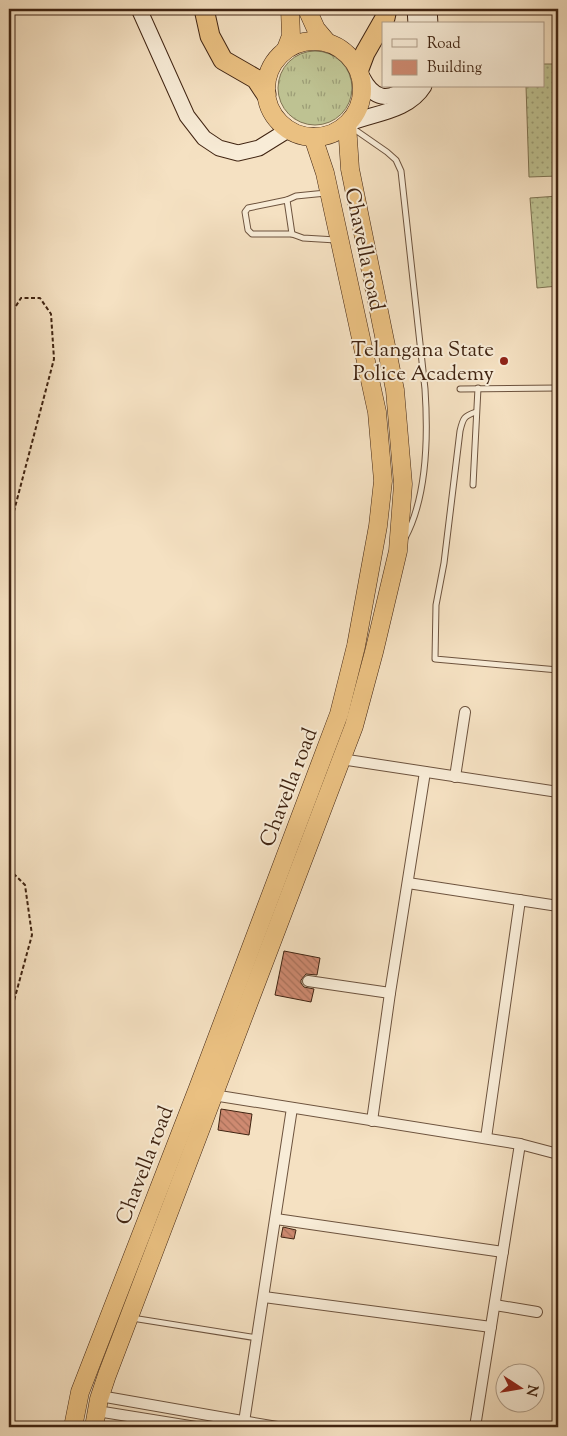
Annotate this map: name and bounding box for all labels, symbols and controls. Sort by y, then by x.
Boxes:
legend [382,22,544,88]
text: Road [427,34,461,55]
text: Building [427,58,482,79]
street label: Chavella road [335,185,391,314]
place label: Telangana State Police Academy [351,336,495,390]
marker: Telangana State Police Academy [498,355,510,367]
street label: Chavella road [253,724,326,852]
street label: Chavella road [109,1102,182,1230]
north arrow [494,1364,544,1414]
text: N [520,1383,542,1398]

